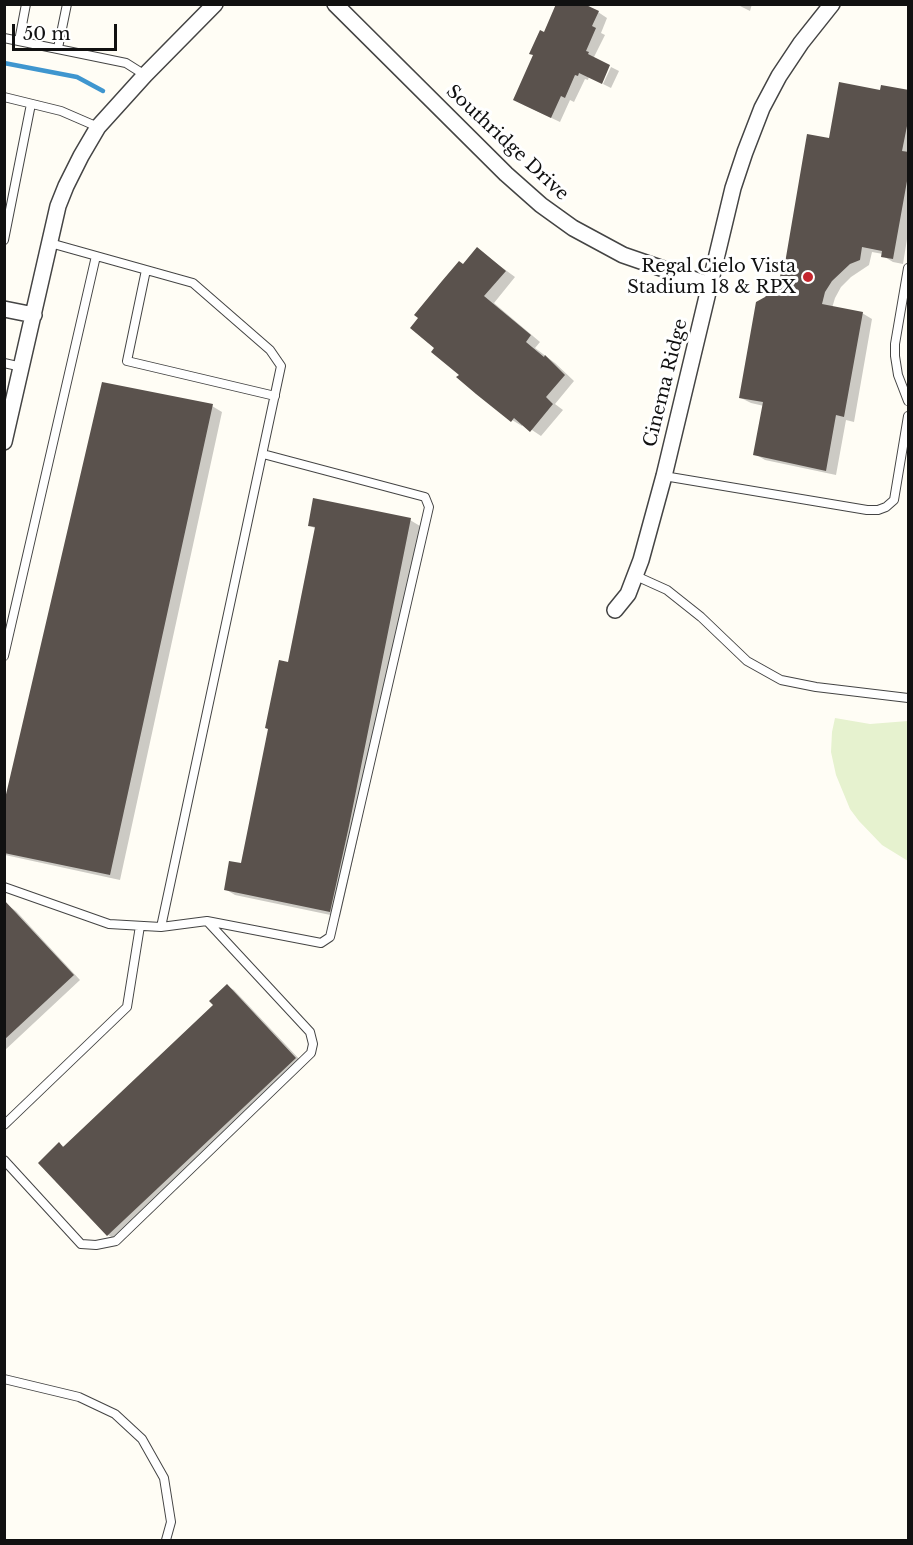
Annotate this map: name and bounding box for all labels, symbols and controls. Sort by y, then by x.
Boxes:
scale bar [15,12,120,50]
text: 50 m [23,23,71,45]
street label: Southridge Drive [441,81,573,205]
place label: Regal Cielo Vista Stadium 18 & RPX [627,256,796,298]
marker: Regal Cielo Vista Stadium 18 & RPX [801,270,815,284]
street label: Cinema Ridge [640,317,692,449]

